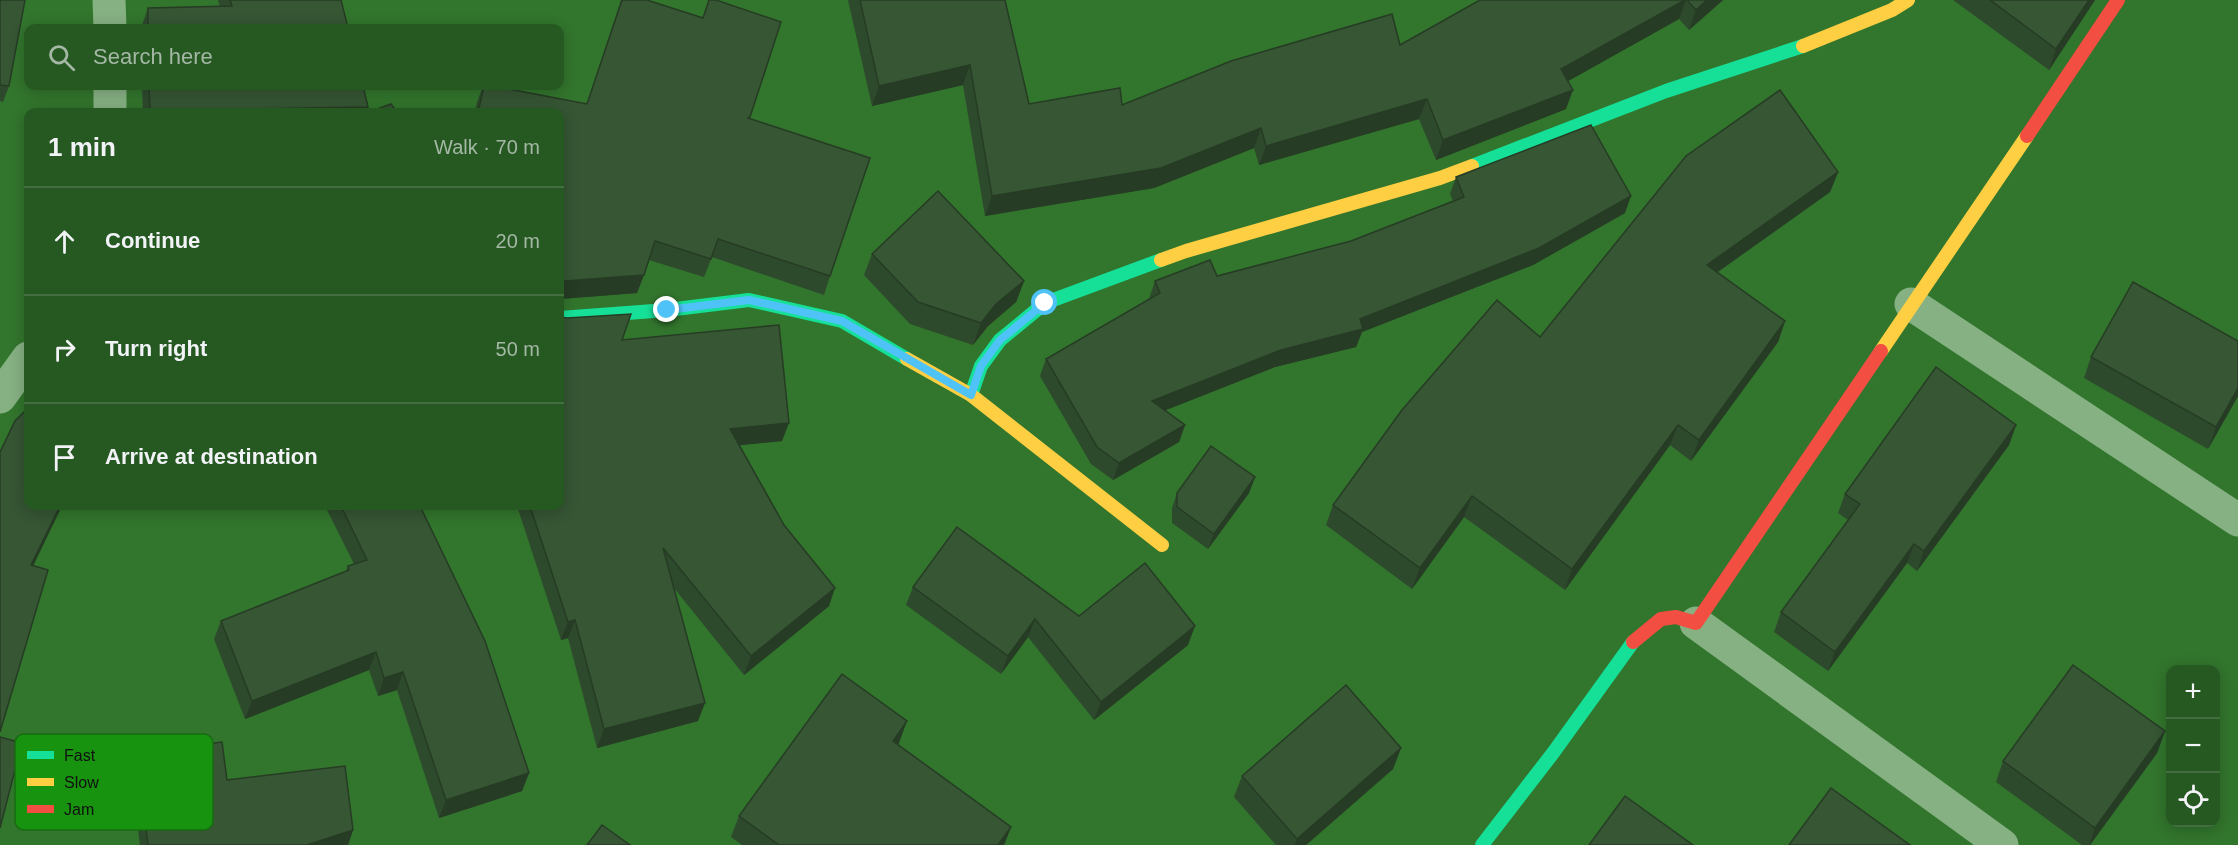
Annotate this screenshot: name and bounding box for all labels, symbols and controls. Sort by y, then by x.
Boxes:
search box [24,24,564,90]
icon: search [45,41,78,74]
text: Search here [93,44,213,69]
text: 1 min [48,132,116,162]
text: Walk · 70 m [434,136,540,158]
icon: ahead [48,225,81,258]
text: Continue [105,228,200,253]
text: 20 m [496,230,540,252]
route start [1031,289,1057,315]
route end [653,296,679,322]
icon: right [48,333,81,366]
text: Turn right [105,336,207,361]
text: 50 m [496,338,540,360]
icon: arrive [48,441,81,474]
text: Arrive at destination [105,444,318,469]
map controls [2166,665,2220,827]
button: + [2166,665,2220,719]
button: − [2166,719,2220,773]
legend [15,734,213,830]
text: Fast [64,747,96,764]
button: locate [2166,773,2220,827]
text: Slow [64,774,99,791]
text: Jam [64,801,94,818]

